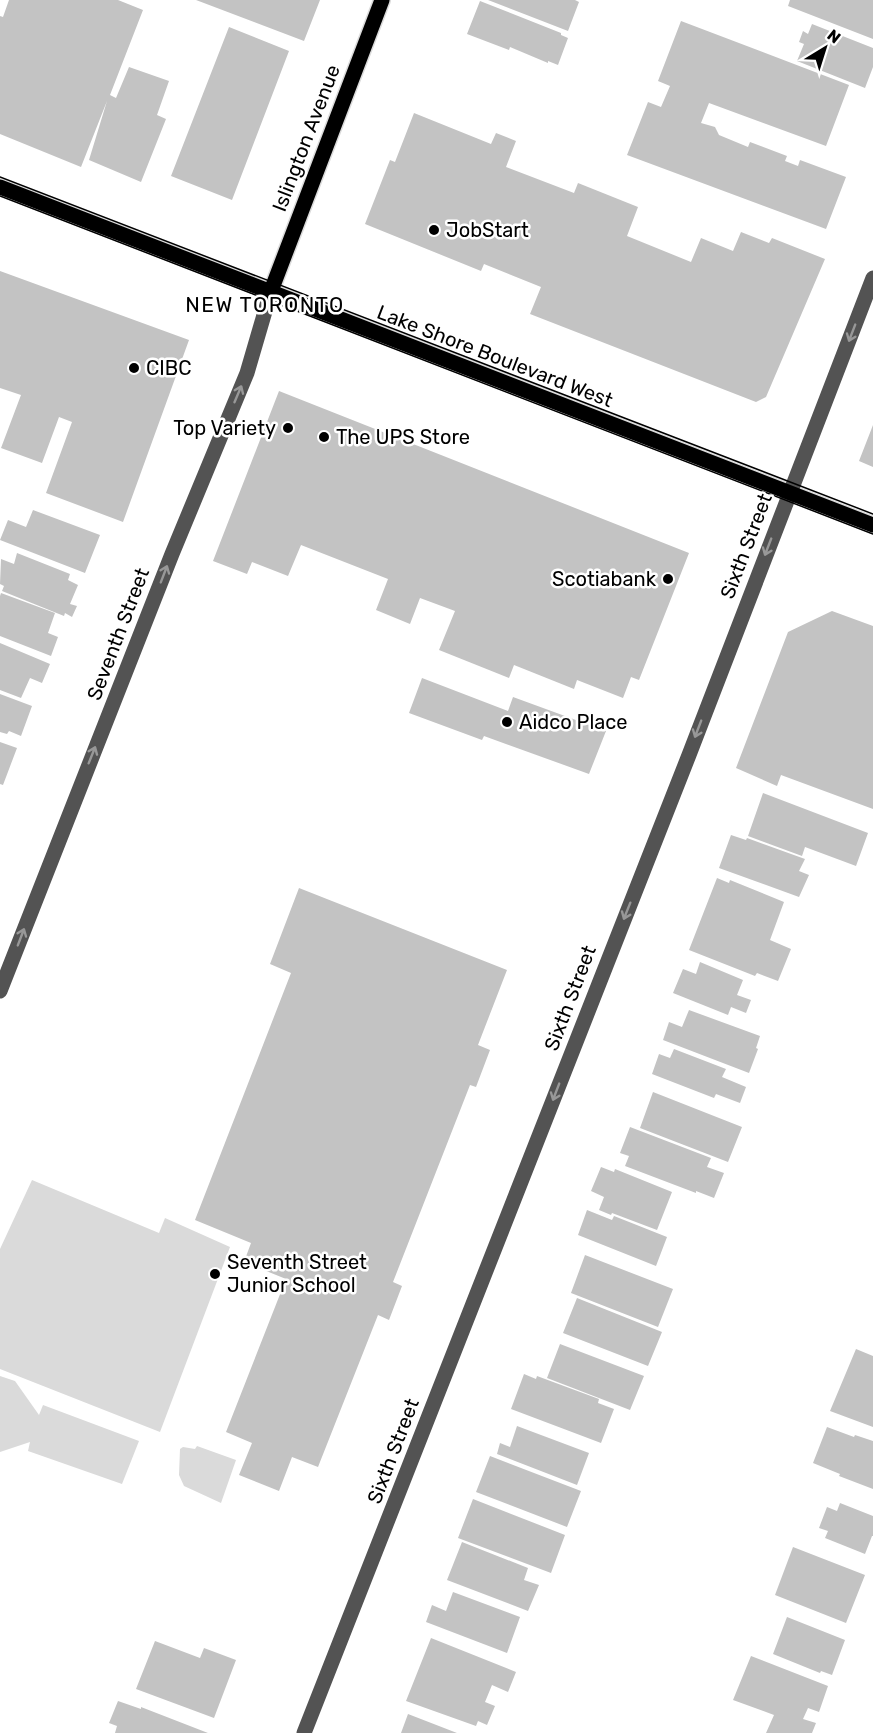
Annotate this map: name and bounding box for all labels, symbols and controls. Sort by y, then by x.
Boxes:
north arrow [795,18,855,78]
text: N [824,26,844,48]
street label: Islington Avenue [267,61,345,215]
place label: JobStart [446,218,529,242]
marker: JobStart [427,223,441,237]
district label: NEW TORONTO [185,292,345,317]
street label: Lake Shore Boulevard West [374,300,617,412]
one-way arrow [846,323,857,342]
place label: CIBC [146,356,191,380]
marker: CIBC [127,361,141,375]
one-way arrow [233,385,244,403]
place label: Top Variety [173,416,276,440]
marker: Top Variety [281,421,295,435]
place label: The UPS Store [336,425,470,449]
marker: The UPS Store [317,430,331,444]
street label: Sixth Street [715,490,777,602]
one-way arrow [762,537,773,556]
street label: Seventh Street [82,564,154,704]
one-way arrow [159,565,170,584]
place label: Scotiabank [552,567,657,591]
marker: Scotiabank [661,572,675,586]
place label: Aidco Place [519,710,628,734]
marker: Aidco Place [500,715,514,729]
one-way arrow [692,719,703,738]
one-way arrow [87,746,98,765]
one-way arrow [621,901,632,920]
one-way arrow [16,928,27,946]
street label: Sixth Street [539,942,601,1054]
one-way arrow [550,1082,561,1101]
place label: Seventh Street Junior School [227,1250,367,1297]
marker: Seventh Street Junior School [208,1267,222,1281]
street label: Sixth Street [362,1395,424,1507]

